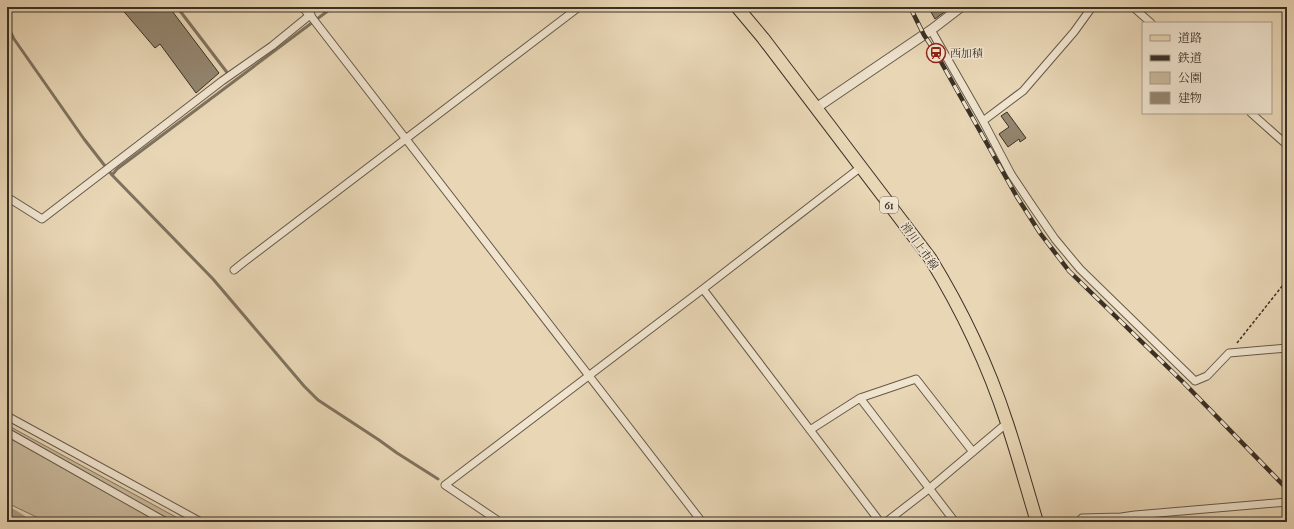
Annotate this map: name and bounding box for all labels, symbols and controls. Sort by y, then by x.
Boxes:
legend [1142,22,1272,114]
text: 道路 [1178,31,1202,45]
station icon: 西加積 [925,42,947,64]
place label: 西加積 [950,47,983,60]
text: 鉄道 [1177,51,1202,65]
text: 公園 [1178,71,1202,85]
text: 建物 [1178,91,1202,105]
road number: 61 [880,197,898,213]
street label: 滑川上市線 [898,220,941,272]

